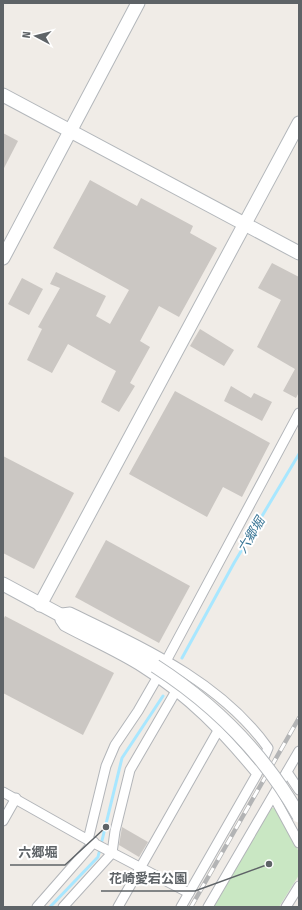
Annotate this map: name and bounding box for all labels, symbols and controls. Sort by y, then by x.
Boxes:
north arrow [16,16,56,56]
text: N [20,31,33,39]
water label: 六郷堀 [235,513,268,556]
callout: 六郷堀 [10,840,65,865]
text: 六郷堀 [18,845,58,860]
callout: 花崎愛宕公園 [101,866,195,891]
text: 花崎愛宕公園 [109,871,187,886]

